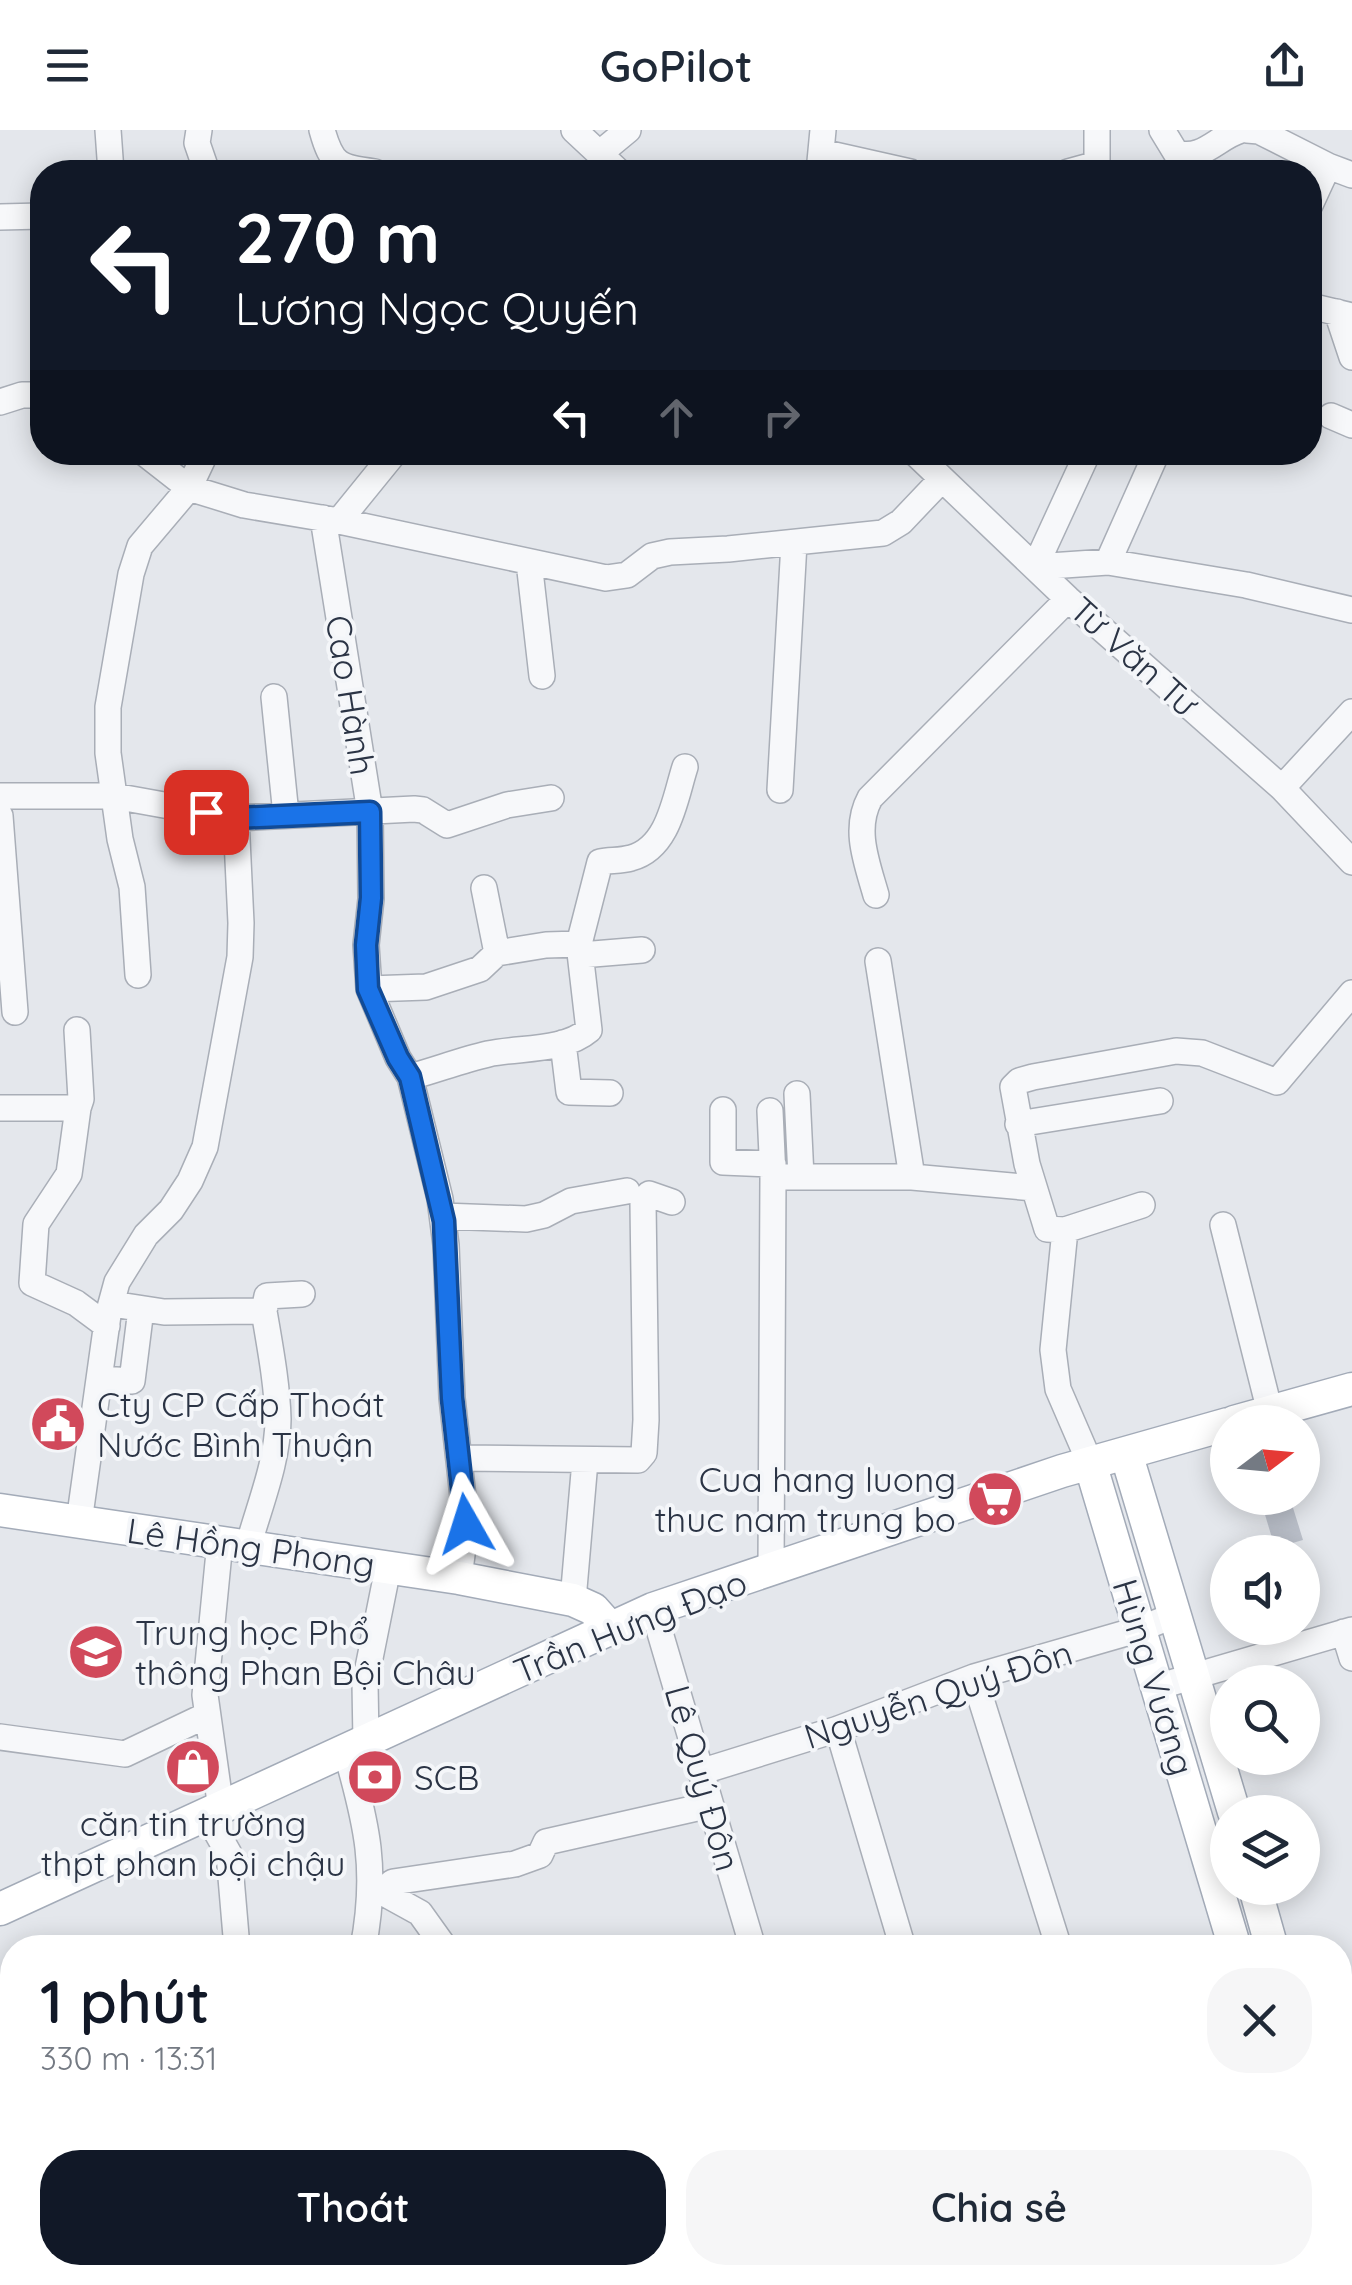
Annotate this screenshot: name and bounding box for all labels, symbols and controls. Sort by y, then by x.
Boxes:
text: GoPilot [600,37,752,93]
icon: menu [40,38,95,93]
icon: share [1257,38,1312,93]
text: 270 m [235,193,440,281]
icon: left [70,200,200,330]
text: Lương Ngọc Quyến [235,280,639,336]
icon: left [544,390,599,445]
icon: ahead [649,390,704,445]
icon: right [754,390,809,445]
street label: Từ Văn Tư [1061,587,1209,726]
street label: Cao Hành [317,612,385,778]
pin [164,770,249,855]
icon: arrive [179,785,234,840]
place label: Cty CP Cấp Thoát Nước Bình Thuận [97,1382,385,1466]
public building icon: Cty CP Cấp Thoát Nước Bình Thuận [28,1394,88,1454]
north arrow [1210,1405,1320,1515]
map controls [1210,1405,1320,1905]
place label: Cua hang luong thuc nam trung bo [655,1457,956,1541]
supermarket icon: Cua hang luong thuc nam trung bo [965,1469,1025,1529]
position arrow [414,1472,518,1576]
street label: Lê Hồng Phong [124,1508,378,1586]
button: sound [1210,1535,1320,1645]
street label: Trần Hưng Đạo [507,1559,753,1693]
street label: Hùng Vương [1103,1574,1205,1780]
place label: Trung học Phổ thông Phan Bội Châu [135,1610,476,1694]
school or university icon: Trung học Phổ thông Phan Bội Châu [66,1622,126,1682]
street label: Nguyễn Quý Đôn [798,1630,1078,1758]
button: search [1210,1665,1320,1775]
street label: Lê Quý Đôn [656,1680,750,1876]
shop icon: căn tin trường thpt phan bội chậu [163,1737,223,1797]
bank icon: SCB [345,1747,405,1807]
place label: SCB [414,1755,479,1799]
button: layers [1210,1795,1320,1905]
place label: căn tin trường thpt phan bội chậu [41,1801,345,1885]
text: 1 phút [40,1963,210,2038]
button: close [1207,1968,1312,2073]
text: 330 m · 13:31 [40,2038,217,2078]
button: Thoát [40,2150,666,2265]
button: Chia sẻ [686,2150,1312,2265]

